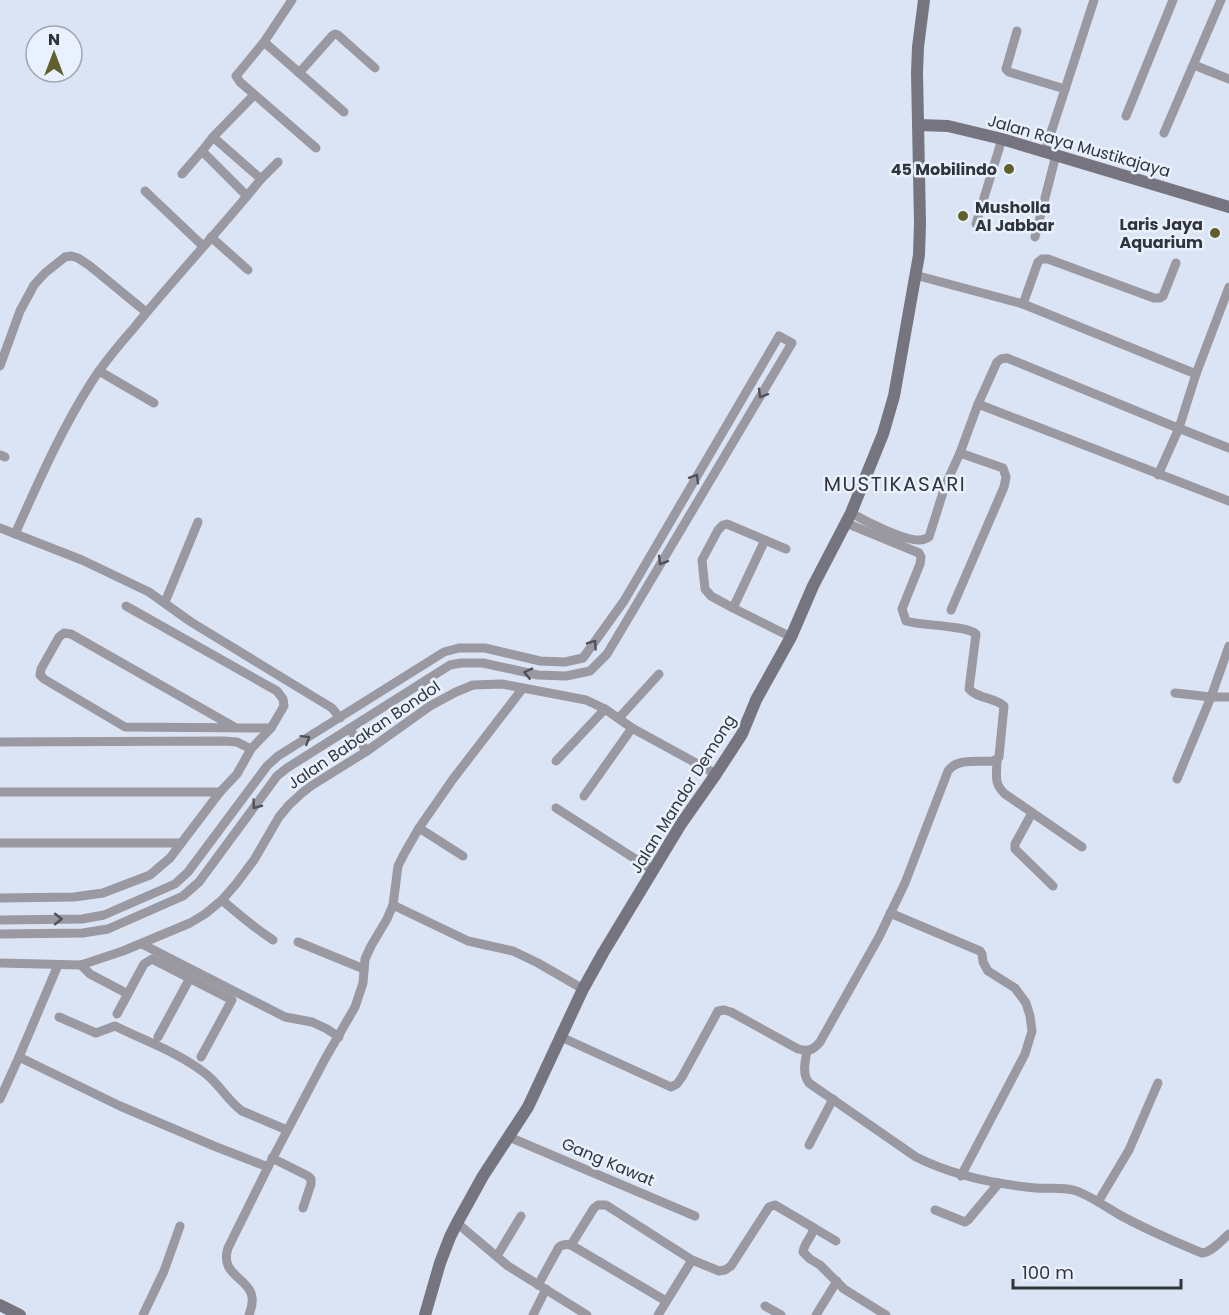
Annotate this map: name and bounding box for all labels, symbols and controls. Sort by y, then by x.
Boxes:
north arrow [24,24,84,84]
text: N [48,28,60,51]
street label: Jalan Raya Mustikajaya [985,109,1173,183]
place label: 45 Mobilindo [891,158,997,181]
marker: 45 Mobilindo [1002,162,1016,176]
place label: Musholla Al Jabbar [975,196,1055,237]
marker: Musholla Al Jabbar [956,209,970,223]
place label: Laris Jaya Aquarium [1119,213,1203,254]
marker: Laris Jaya Aquarium [1208,226,1222,240]
one-way arrow [757,388,769,398]
district label: MUSTIKASARI [824,470,966,498]
one-way arrow [687,474,699,485]
one-way arrow [658,555,669,565]
one-way arrow [586,640,597,651]
one-way arrow [523,667,533,680]
street label: Jalan Babakan Bondol [283,675,445,795]
street label: Jalan Mandor Demong [625,710,741,878]
one-way arrow [300,734,310,746]
one-way arrow [252,798,263,809]
one-way arrow [54,913,63,925]
street label: Gang Kawat [558,1132,658,1192]
scale bar [1013,1252,1181,1290]
text: 100 m [1022,1260,1074,1285]

